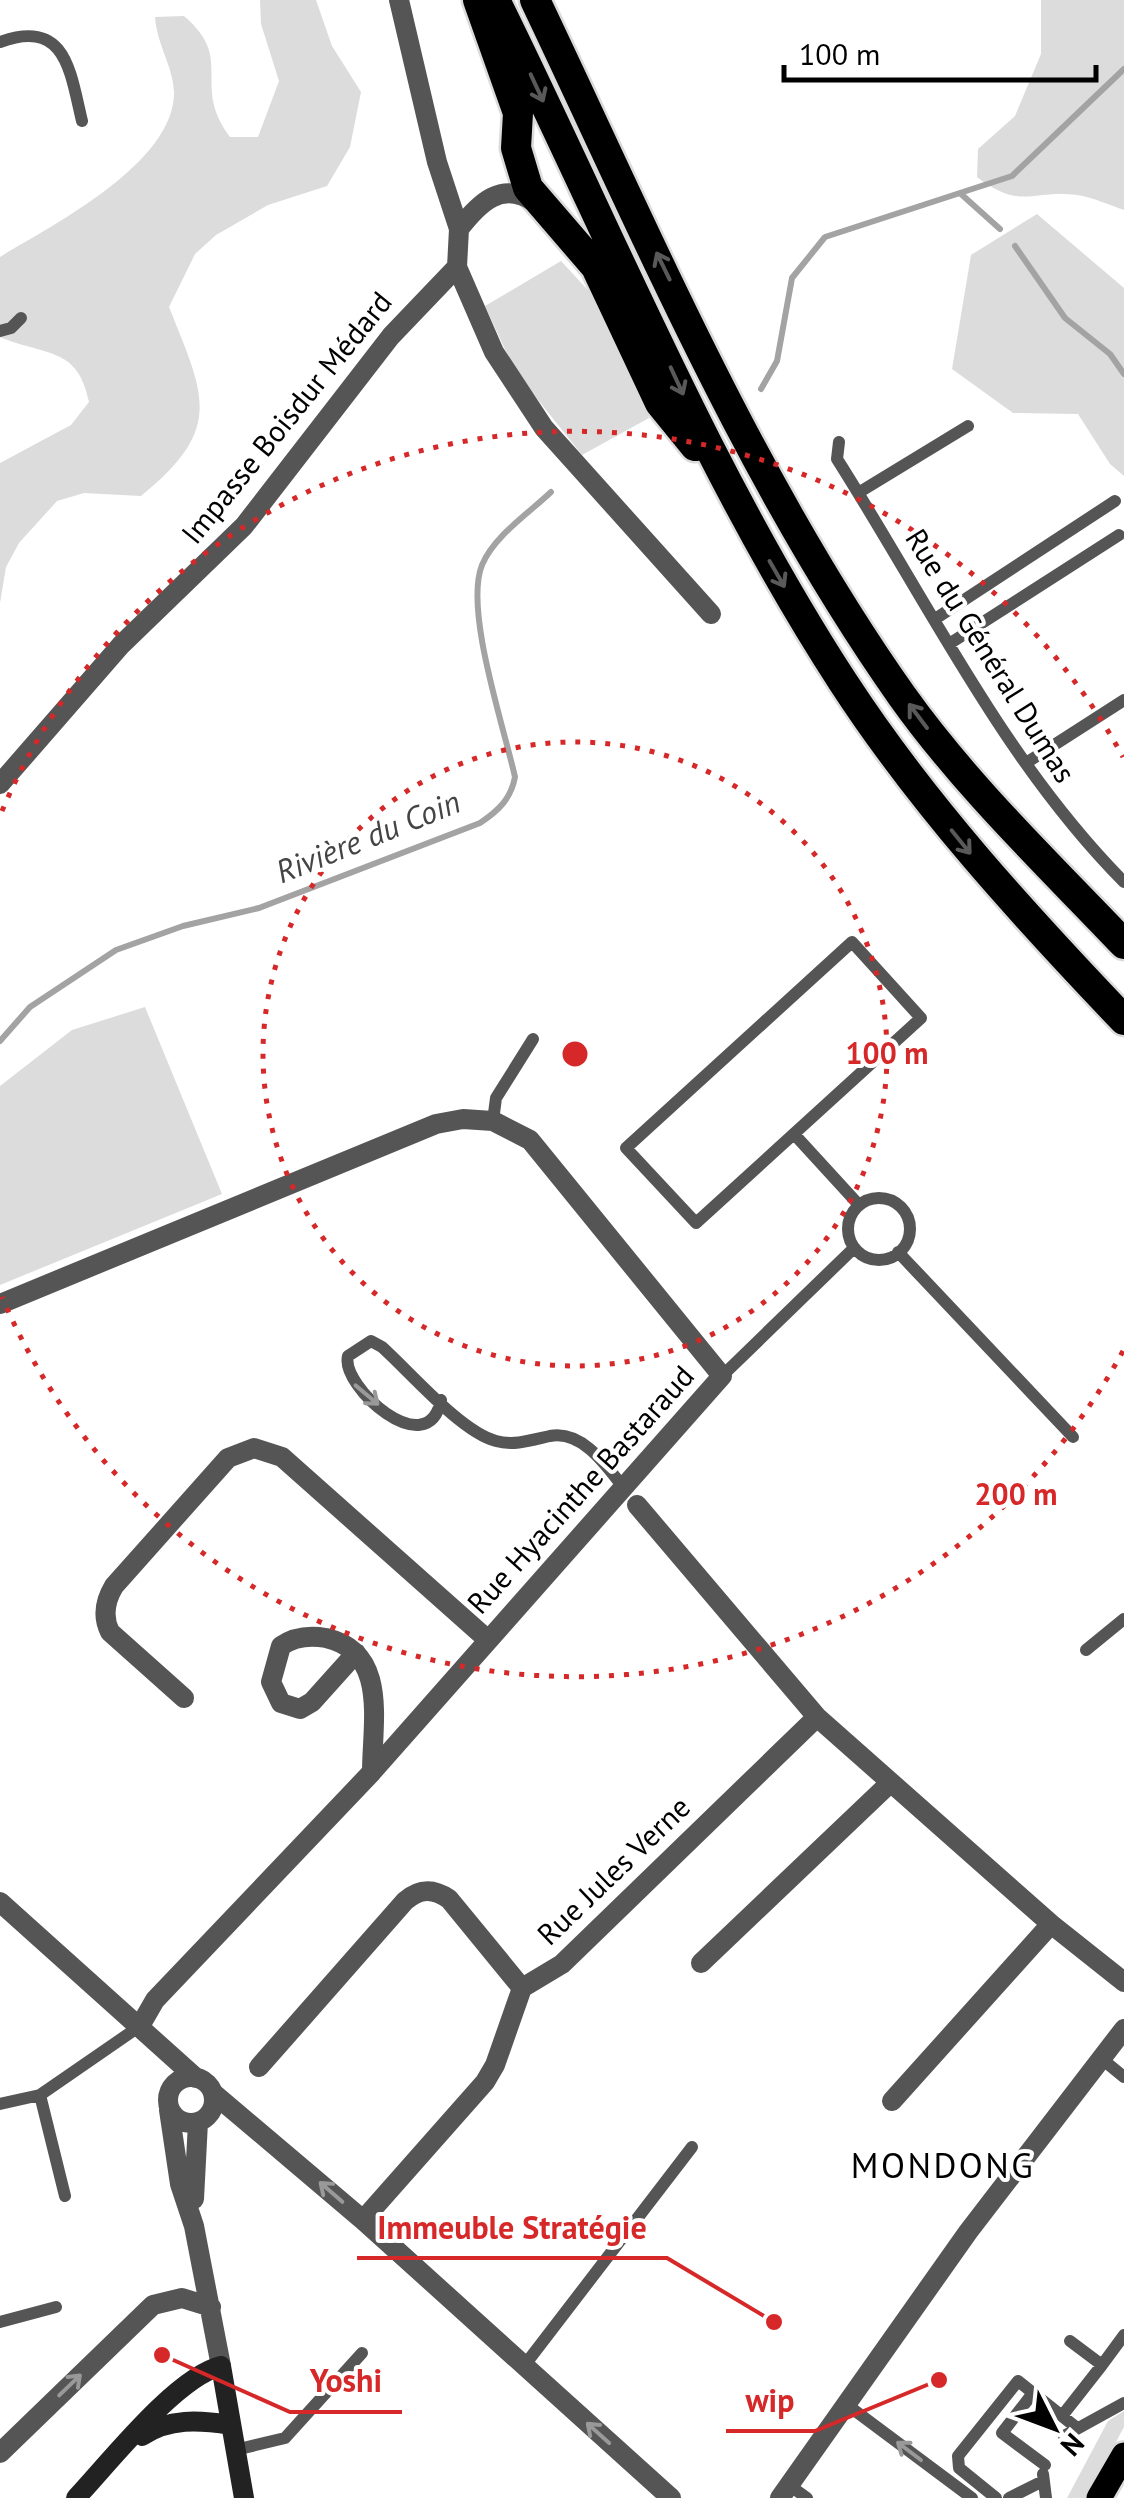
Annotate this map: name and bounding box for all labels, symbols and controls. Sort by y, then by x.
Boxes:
scale bar [784,20,1096,82]
text: 100 m [799,34,880,73]
one-way arrow [529,72,548,102]
one-way arrow [652,251,671,281]
street label: Impasse Boisdur Médard [172,283,400,551]
one-way arrow [669,365,688,395]
street label: Rue du Général Dumas [897,521,1085,789]
one-way arrow [768,559,788,589]
one-way arrow [907,703,928,730]
water label: Rivière du Coin [269,780,466,892]
one-way arrow [950,828,972,854]
text: 100 m [846,1033,928,1072]
centre of rings [557,1036,593,1072]
street label: Rue Hyacinthe Bastaraud [458,1357,702,1621]
one-way arrow [354,1383,379,1406]
text: 200 m [975,1474,1057,1513]
street label: Rue Jules Verne [528,1787,698,1953]
district label: MONDONG [851,2142,1035,2188]
one-way arrow [319,2180,344,2203]
callout: Immeuble Stratégie [357,2196,667,2258]
text: Immeuble Stratégie [377,2206,647,2248]
callout: Yoshi [290,2350,402,2412]
text: Yoshi [309,2359,382,2401]
callout: wip [726,2369,815,2431]
one-way arrow [57,2374,82,2397]
north arrow [1004,2378,1104,2478]
text: wip [745,2379,794,2421]
one-way arrow [586,2421,611,2444]
text: N [1053,2426,1093,2464]
one-way arrow [896,2440,923,2461]

